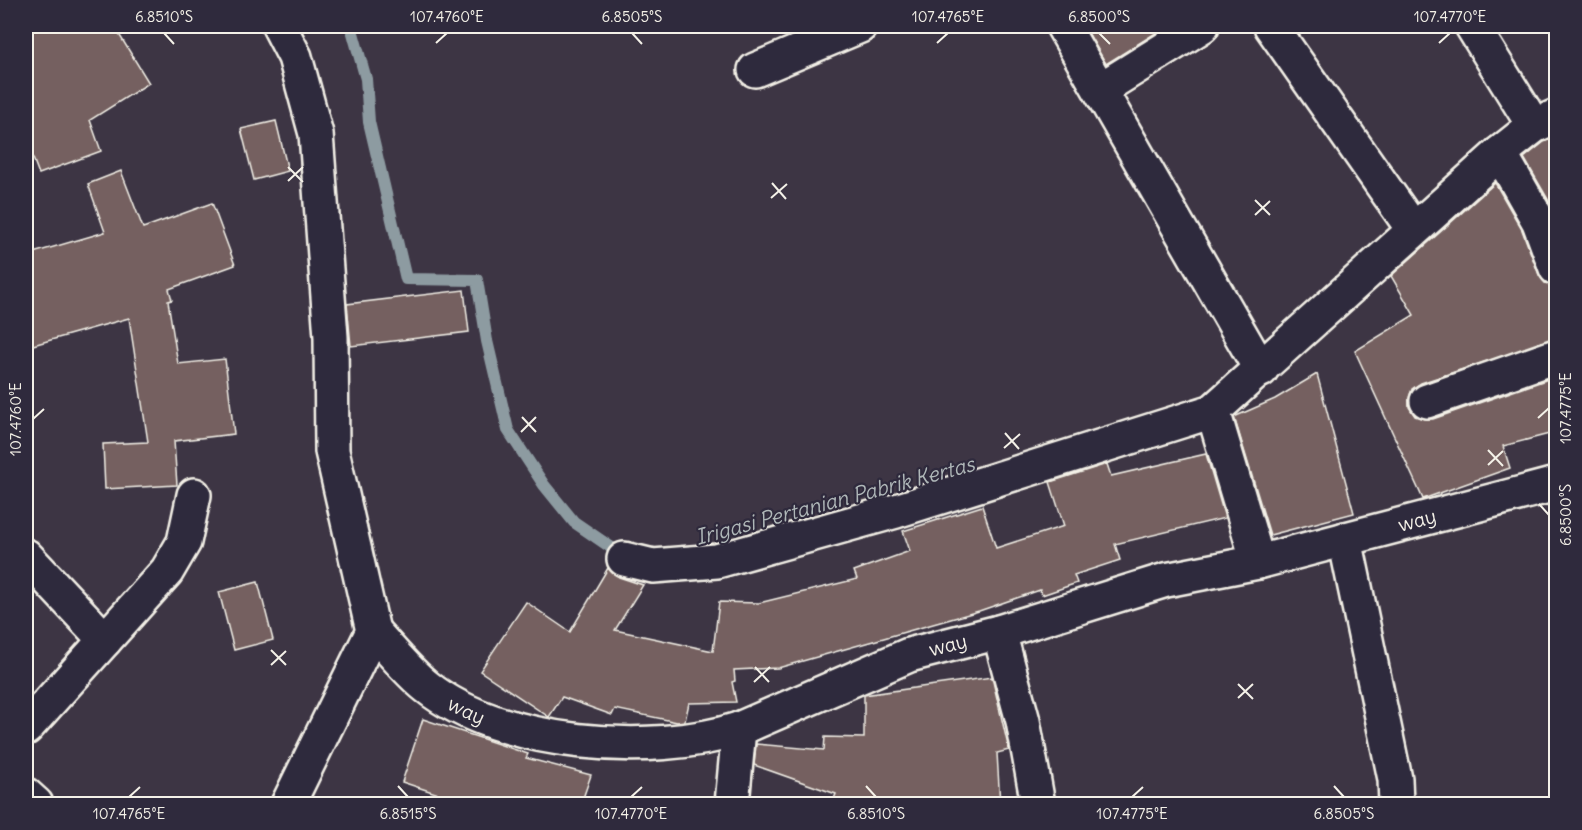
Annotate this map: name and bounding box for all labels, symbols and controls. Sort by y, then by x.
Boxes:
text: 6.8510°S [135,7,193,26]
text: 107.4760°E [410,7,484,26]
text: 6.8505°S [602,7,662,26]
text: 107.4765°E [912,7,984,26]
text: 6.8500°S [1068,7,1130,26]
text: 107.4770°E [1414,7,1487,26]
text: 107.4775°E [1556,372,1575,444]
text: 107.4760°E [6,382,25,456]
water label: Irigasi Pertanian Pabrik Kertas [692,450,979,551]
text: 6.8500°S [1556,484,1575,546]
street label: way [1395,503,1439,537]
street label: way [926,628,969,661]
street label: way [444,691,489,730]
text: 107.4765°E [93,804,165,823]
text: 6.8515°S [380,804,436,823]
text: 107.4770°E [595,804,668,823]
text: 6.8510°S [847,804,905,823]
text: 107.4775°E [1096,804,1168,823]
text: 6.8505°S [1314,804,1374,823]

